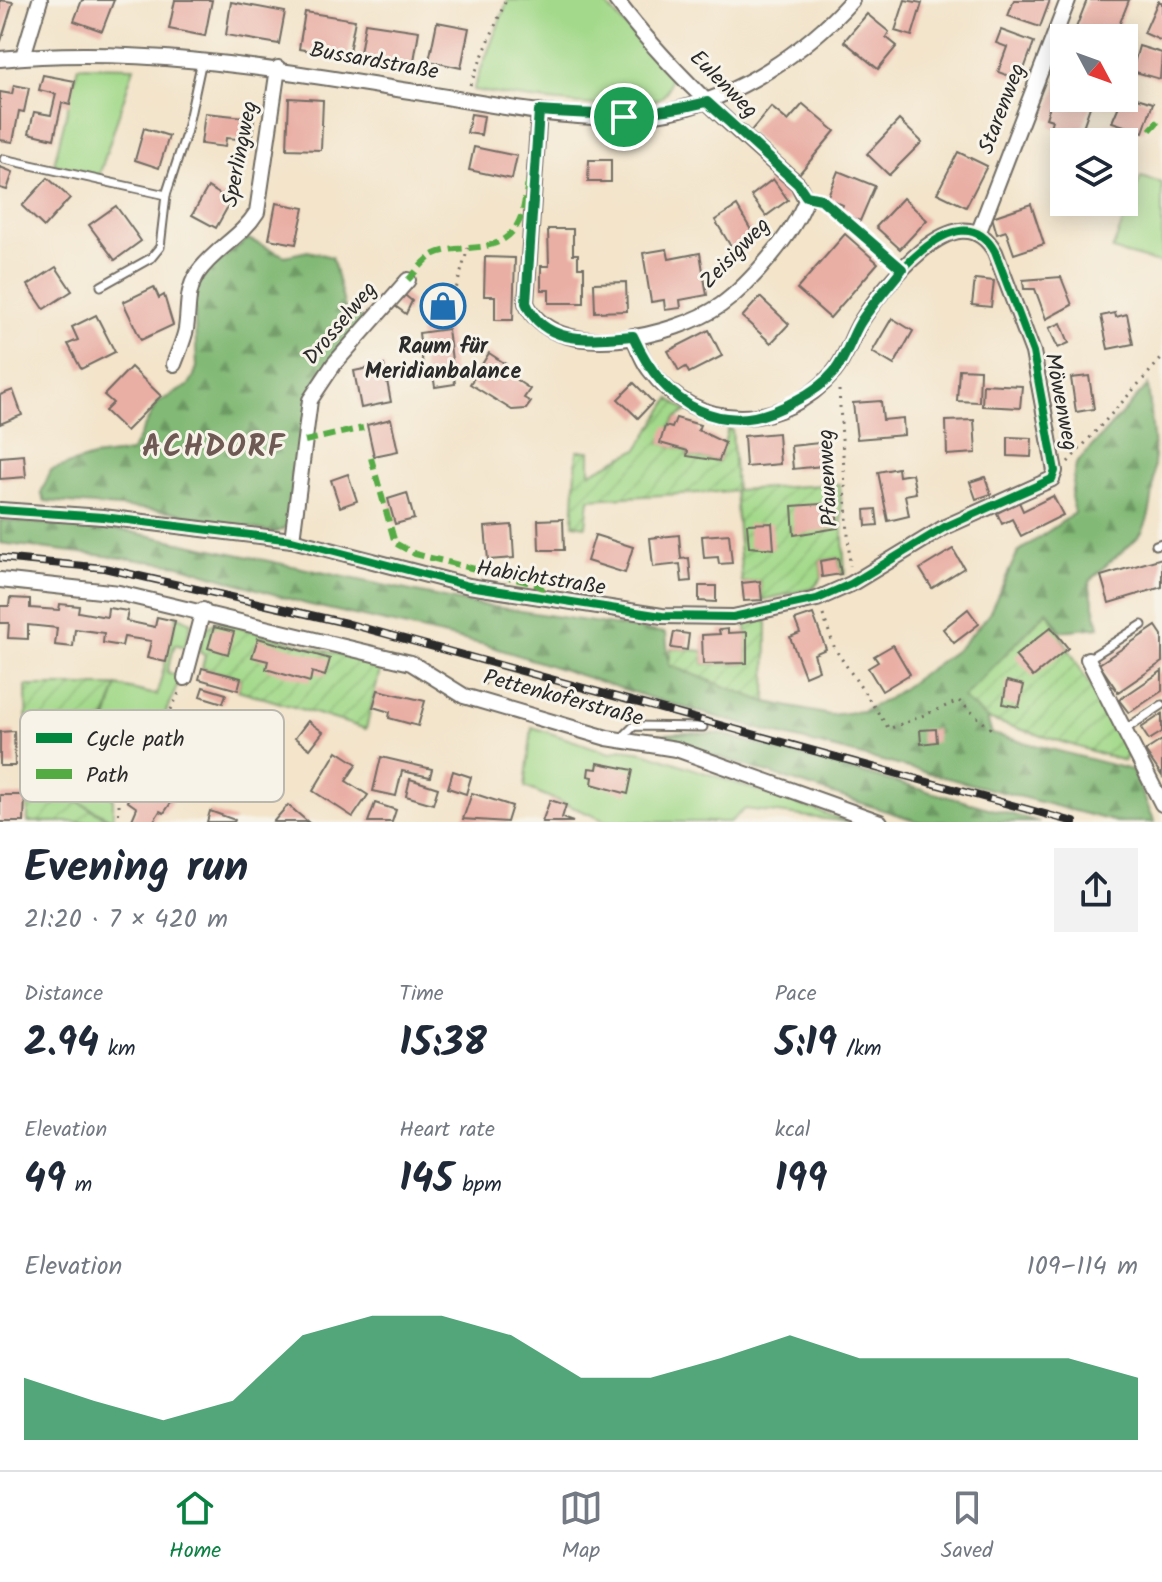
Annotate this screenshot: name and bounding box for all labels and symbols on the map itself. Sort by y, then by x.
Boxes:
north arrow [1050,24,1138,112]
street label: Bussardstraße [307,33,441,91]
street label: Eulenweg [680,42,766,128]
street label: Starenweg [970,59,1036,159]
pin [590,83,658,151]
street label: Sperlingweg [214,98,268,210]
street label: Zeisigweg [692,210,780,298]
street label: Drosselweg [295,274,387,374]
shop icon: Raum für Meridianbalance [419,282,467,330]
place label: Raum für Meridianbalance [365,330,522,390]
street label: Möwenweg [1033,350,1087,454]
district label: ACHDORF [142,424,286,472]
street label: Pfauenweg [809,428,849,528]
street label: Habichtstraße [474,552,608,606]
street label: Pettenkoferstraße [479,661,647,737]
legend [20,710,284,802]
text: Cycle path [86,723,185,758]
text: Path [86,759,129,794]

